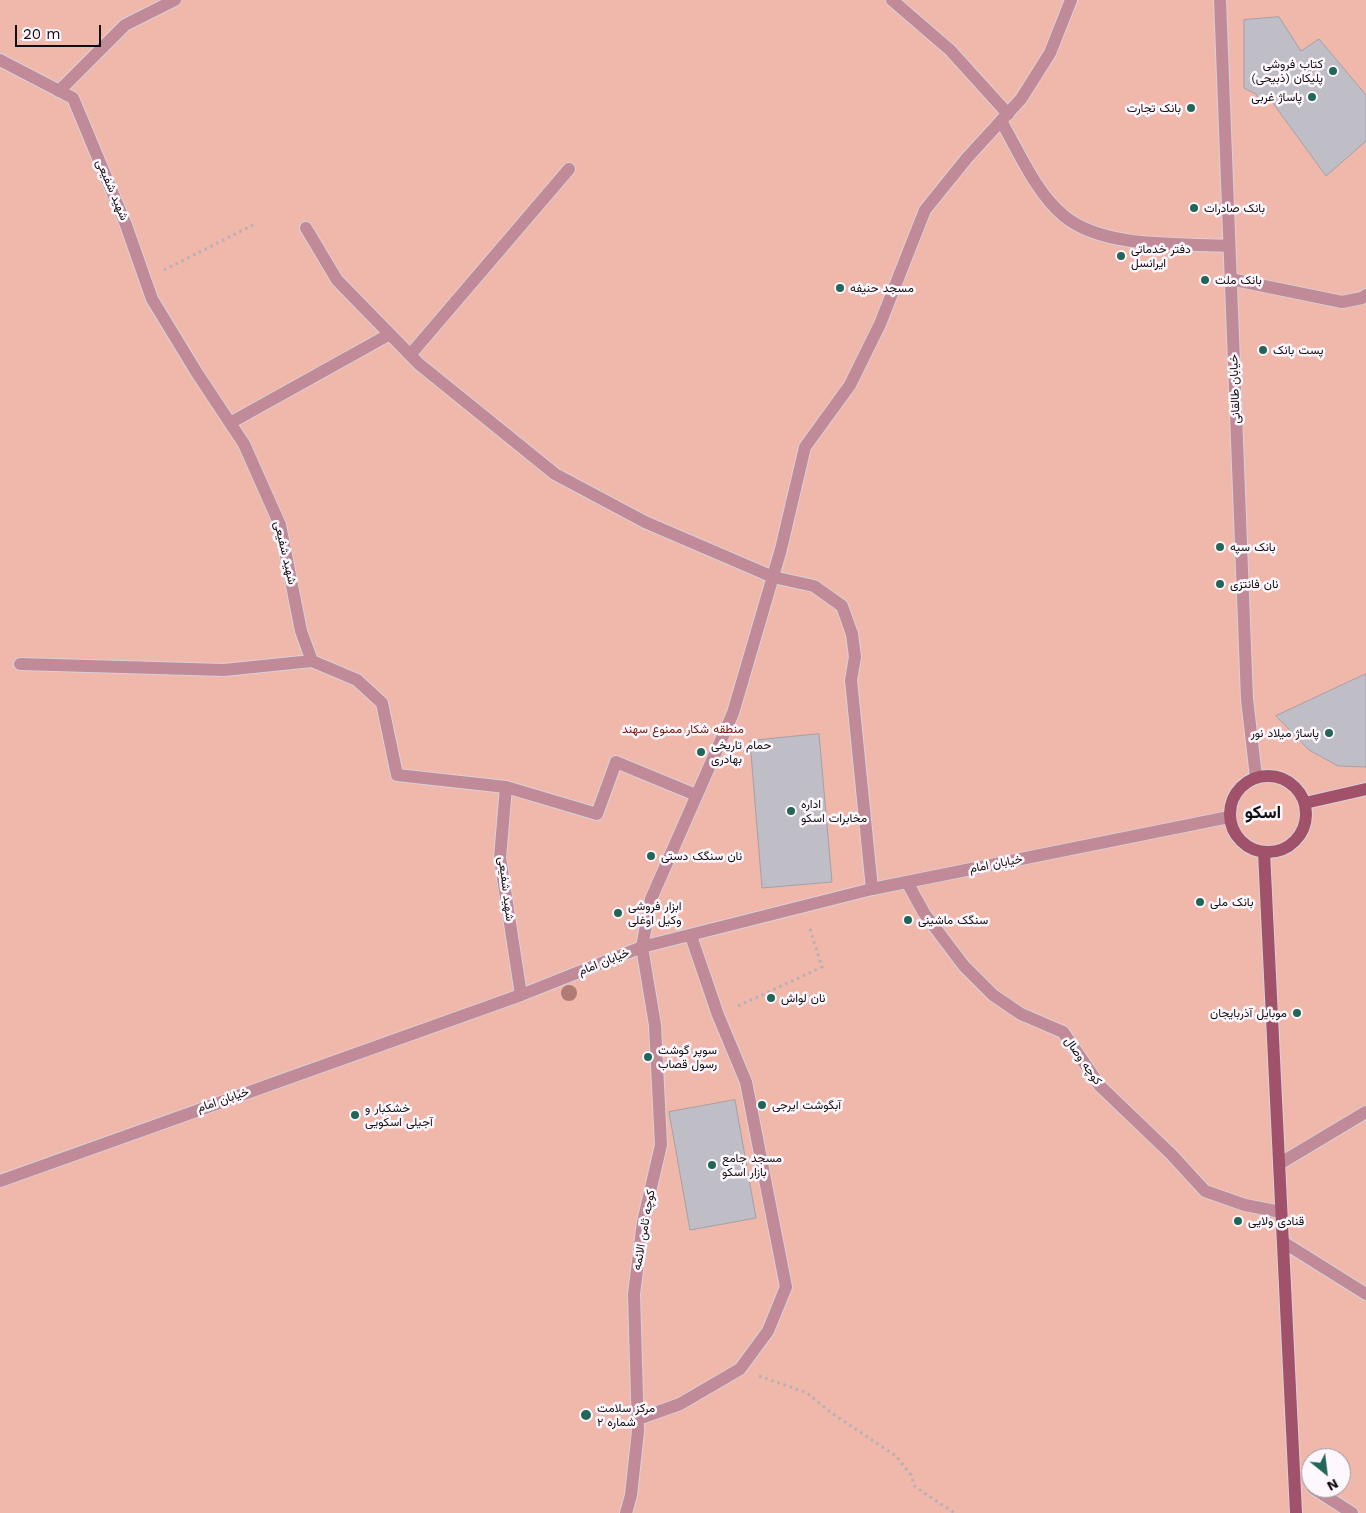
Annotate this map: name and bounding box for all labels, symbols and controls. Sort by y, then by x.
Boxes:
scale bar [18,15,104,47]
text: 20 m [23,25,61,43]
place label: کتاب فروشی پلیکان (ذبیحی) [1252,57,1323,85]
marker: کتاب فروشی پلیکان (ذبیحی) [1327,65,1339,77]
place label: پاساژ غربی [1251,90,1302,104]
marker: پاساژ غربی [1306,91,1318,103]
place label: بانک تجارت [1127,101,1181,115]
marker: بانک تجارت [1185,102,1197,114]
street label: شهید شفیعی [93,157,131,223]
place label: بانک صادرات [1204,201,1265,215]
marker: بانک صادرات [1188,202,1200,214]
place label: دفتر خدماتی ایرانسل [1131,242,1191,270]
marker: دفتر خدماتی ایرانسل [1115,250,1127,262]
place label: بانک ملت [1215,273,1262,287]
marker: بانک ملت [1199,274,1211,286]
place label: مسجد حنیفه [850,281,914,295]
marker: مسجد حنیفه [834,282,846,294]
place label: پست بانک [1273,343,1324,357]
marker: پست بانک [1257,344,1269,356]
street label: خیابان طالقانی [1227,354,1243,424]
street label: شهید شفیعی [271,520,299,586]
place label: بانک سپه [1230,540,1276,554]
marker: بانک سپه [1214,541,1226,553]
place label: نان فانتزی [1230,577,1279,591]
marker: نان فانتزی [1214,578,1226,590]
park label: منطقه شکار ممنوع سهند [622,722,744,736]
place label: پاساژ میلاد نور [1251,726,1319,740]
marker: پاساژ میلاد نور [1323,727,1335,739]
place label: حمام تاریخی بهادری [711,738,771,766]
marker: حمام تاریخی بهادری [695,746,707,758]
place label: اداره مخابرات اسکو [801,797,867,825]
district label: اسکو [1245,802,1281,824]
marker: اداره مخابرات اسکو [785,805,797,817]
place label: نان سنگک دستی [661,849,742,863]
marker: نان سنگک دستی [645,850,657,862]
street label: خیابان امام [968,852,1024,876]
street label: شهید شفیعی [495,856,517,922]
place label: بانک ملی [1210,895,1253,909]
marker: بانک ملی [1194,896,1206,908]
place label: ابزار فروشی وکیل اوغلی [628,899,682,927]
marker: ابزار فروشی وکیل اوغلی [612,907,624,919]
place label: سنگک ماشینی [918,913,988,927]
marker: سنگک ماشینی [902,914,914,926]
street label: خیابان امام [576,945,632,979]
place label: نان لواش [781,991,826,1005]
marker: نان لواش [765,992,777,1004]
place label: موبایل آذربایجان [1210,1006,1287,1020]
marker: موبایل آذربایجان [1291,1007,1303,1019]
street label: کوچه وصال [1061,1034,1105,1088]
place label: سوپر گوشت رسول قصاب [658,1043,717,1071]
marker: سوپر گوشت رسول قصاب [642,1051,654,1063]
street label: خیابان امام [195,1084,251,1116]
place label: آبگوشت ایرجی [772,1098,841,1112]
marker: آبگوشت ایرجی [756,1099,768,1111]
place label: خشکبار و آجیلی اسکویی [365,1101,433,1129]
marker: خشکبار و آجیلی اسکویی [349,1109,361,1121]
place label: مسجد جامع بازار اسکو [722,1151,782,1179]
marker: مسجد جامع بازار اسکو [706,1159,718,1171]
street label: کوچه ثامن الائمه [630,1189,658,1271]
place label: قنادی ولایی [1248,1214,1304,1228]
marker: قنادی ولایی [1232,1215,1244,1227]
place label: مرکز سلامت شماره ۲ [597,1401,655,1429]
marker: مرکز سلامت شماره ۲ [579,1408,593,1422]
north arrow [1301,1448,1351,1498]
text: N [1324,1476,1341,1495]

